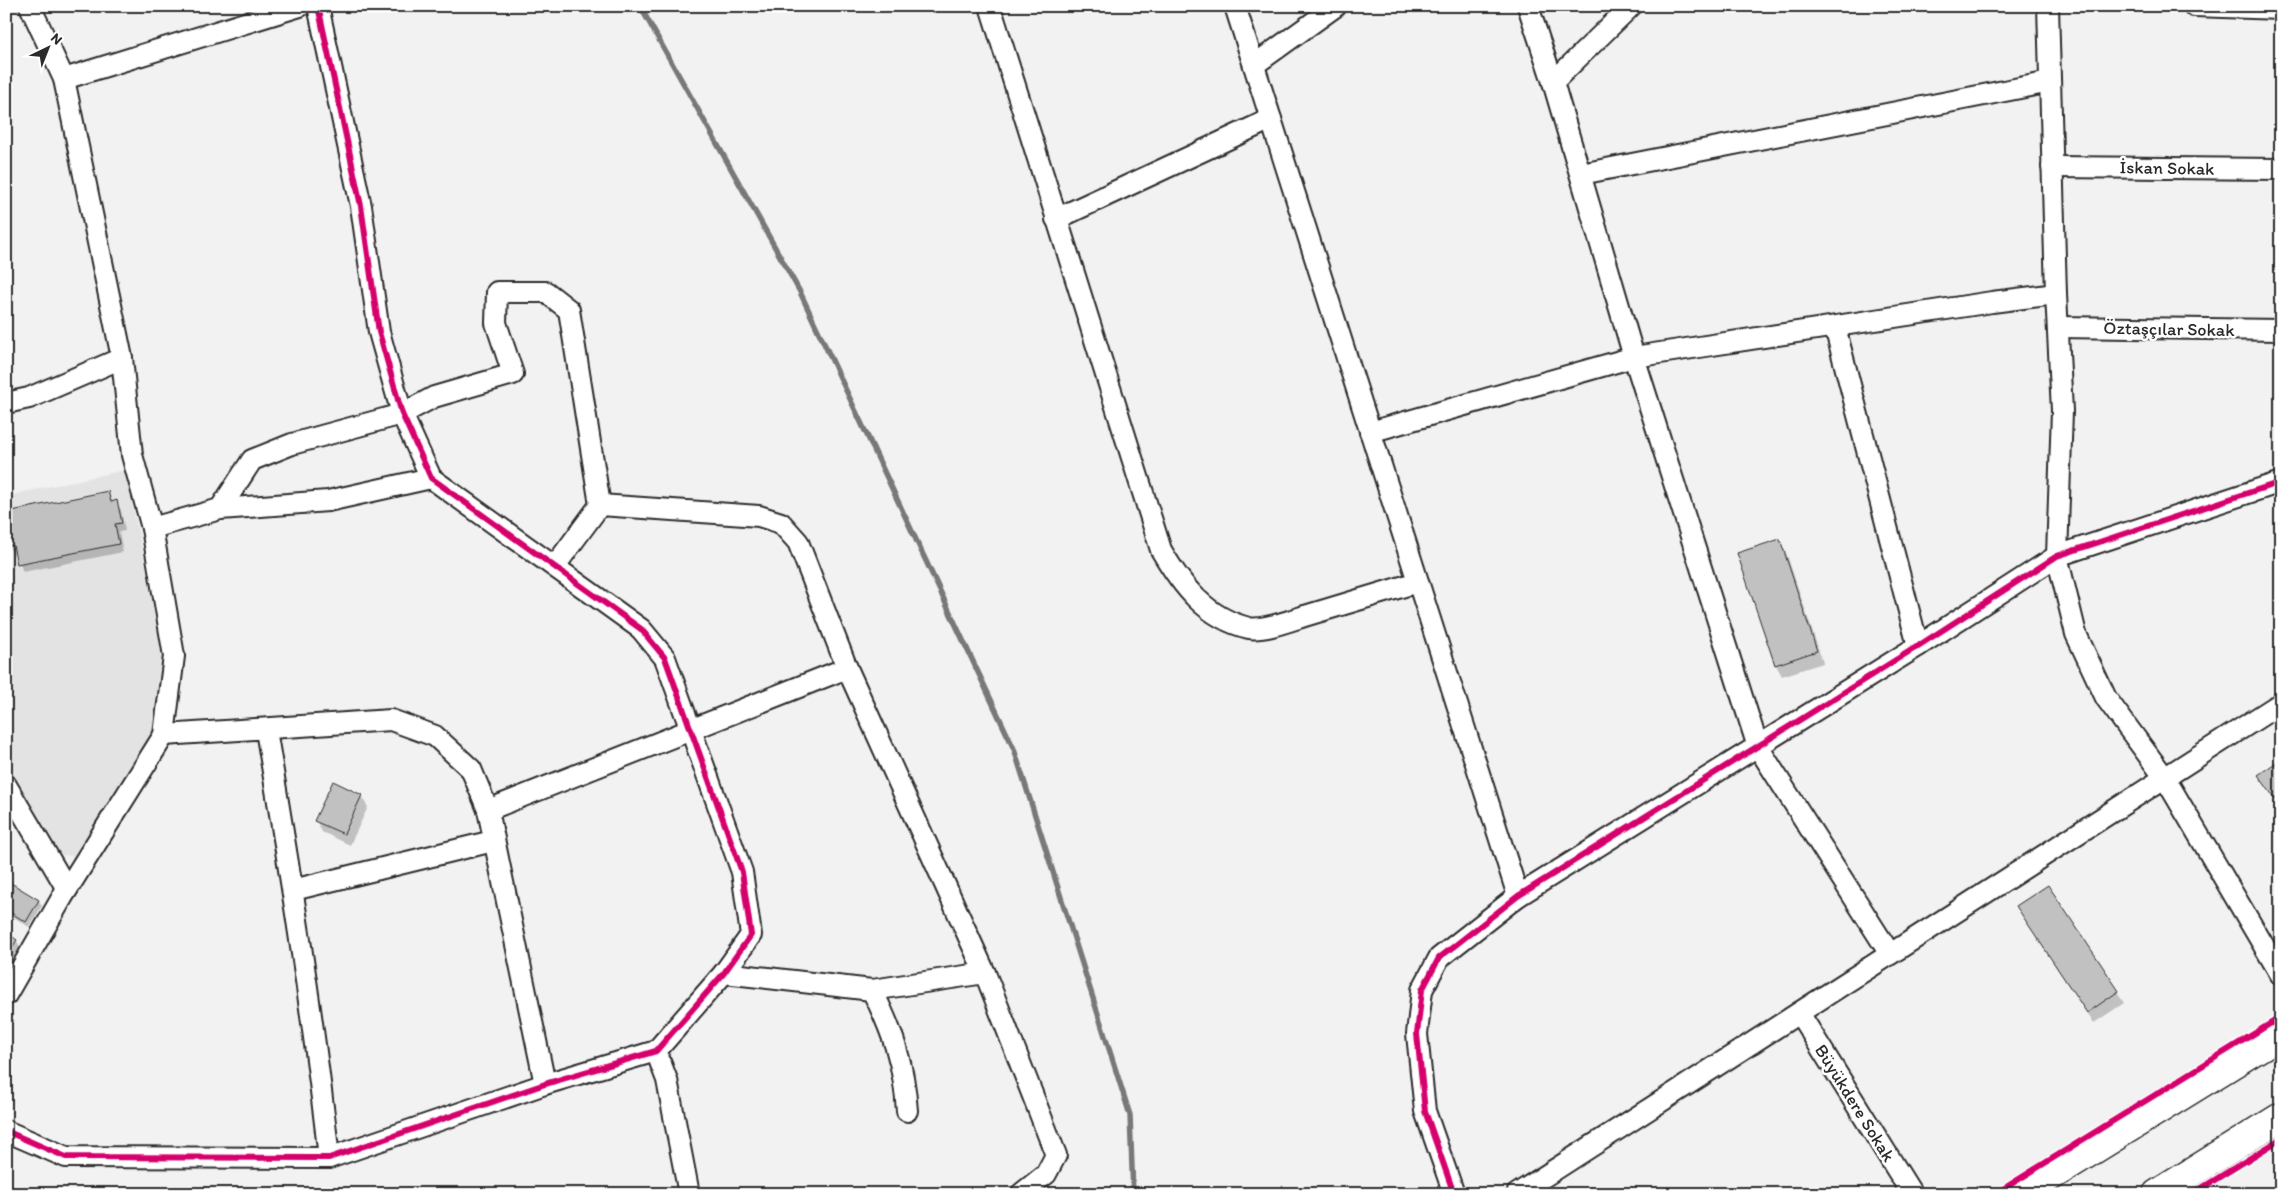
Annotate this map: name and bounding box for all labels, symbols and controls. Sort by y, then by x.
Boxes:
north arrow [22,22,72,72]
text: N [47,29,66,48]
street label: İskan Sokak [2119,156,2215,180]
street label: Öztaşçılar Sokak [2103,317,2235,341]
street label: Büyükdere Sokak [1810,1040,1900,1166]

